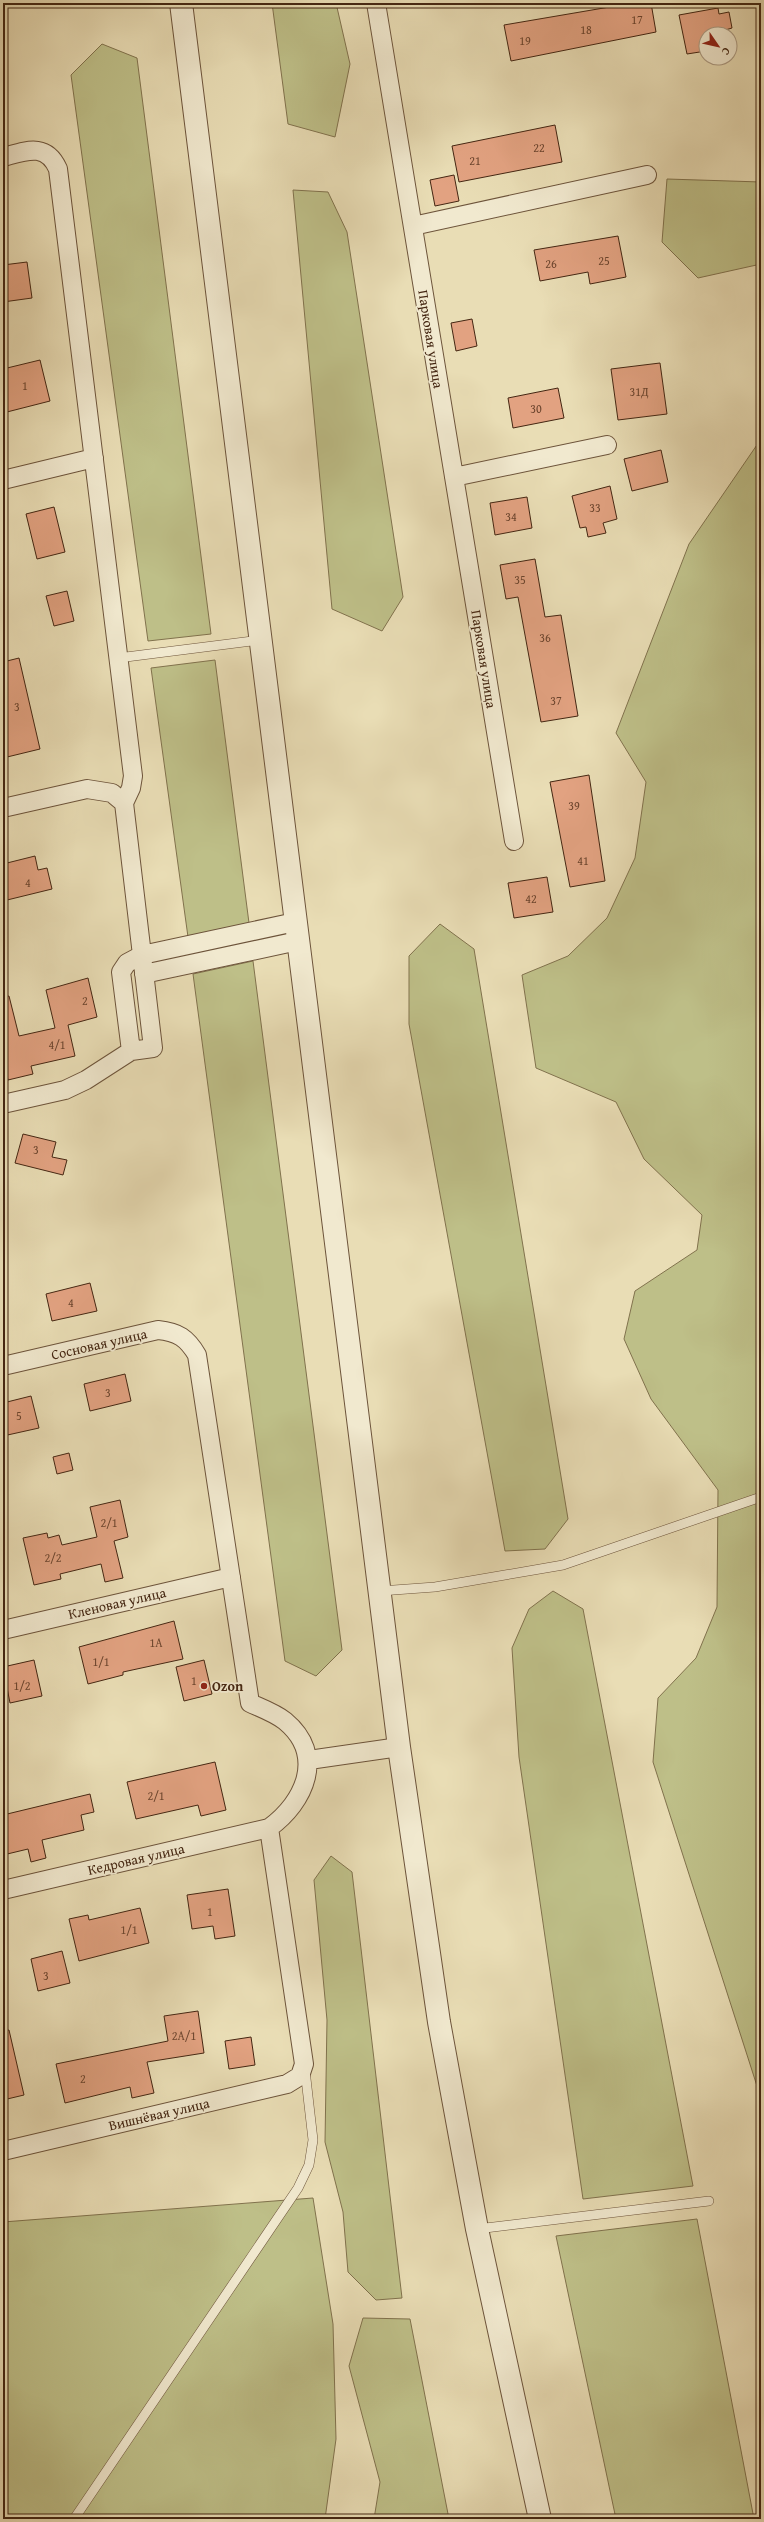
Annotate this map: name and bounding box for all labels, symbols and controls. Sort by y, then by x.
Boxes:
house number: 17 [631,11,643,28]
house number: 18 [580,21,592,38]
north arrow [698,26,738,66]
house number: 19 [519,32,531,49]
text: С [718,45,735,59]
house number: 22 [533,139,545,156]
house number: 21 [469,152,481,169]
house number: 25 [598,252,610,269]
house number: 26 [545,255,557,272]
street label: Парковая улица [413,288,449,390]
house number: 1 [22,377,28,394]
house number: 31Д [629,383,649,400]
house number: 30 [530,400,542,417]
house number: 33 [589,499,601,516]
house number: 34 [505,508,517,525]
house number: 35 [514,571,526,588]
street label: Парковая улица [466,608,502,710]
house number: 36 [539,629,551,646]
house number: 37 [550,692,562,709]
house number: 3 [14,698,20,715]
house number: 39 [568,797,580,814]
house number: 41 [577,852,589,869]
house number: 4 [25,874,31,891]
house number: 42 [525,890,537,907]
house number: 2 [82,992,88,1009]
house number: 4/1 [48,1036,66,1053]
house number: 3 [33,1141,39,1158]
house number: 4 [68,1294,74,1311]
street label: Сосновая улица [49,1323,149,1365]
house number: 3 [105,1384,111,1401]
house number: 5 [16,1407,22,1424]
house number: 2/1 [100,1514,118,1531]
house number: 2/2 [44,1549,62,1566]
street label: Кленовая улица [66,1582,168,1624]
house number: 1А [149,1634,163,1651]
house number: 1/1 [92,1653,110,1670]
house number: 1 [191,1672,197,1689]
place label: Ozon [212,1676,244,1696]
house number: 1/2 [13,1677,31,1694]
marker: Ozon [199,1681,209,1691]
house number: 2/1 [147,1787,165,1804]
street label: Кедровая улица [86,1838,187,1880]
house number: 1 [207,1903,213,1920]
house number: 1/1 [120,1921,138,1938]
house number: 3 [43,1967,49,1984]
house number: 2А/1 [172,2027,196,2044]
house number: 2 [80,2070,86,2087]
street label: Вишнёвая улица [107,2093,212,2135]

